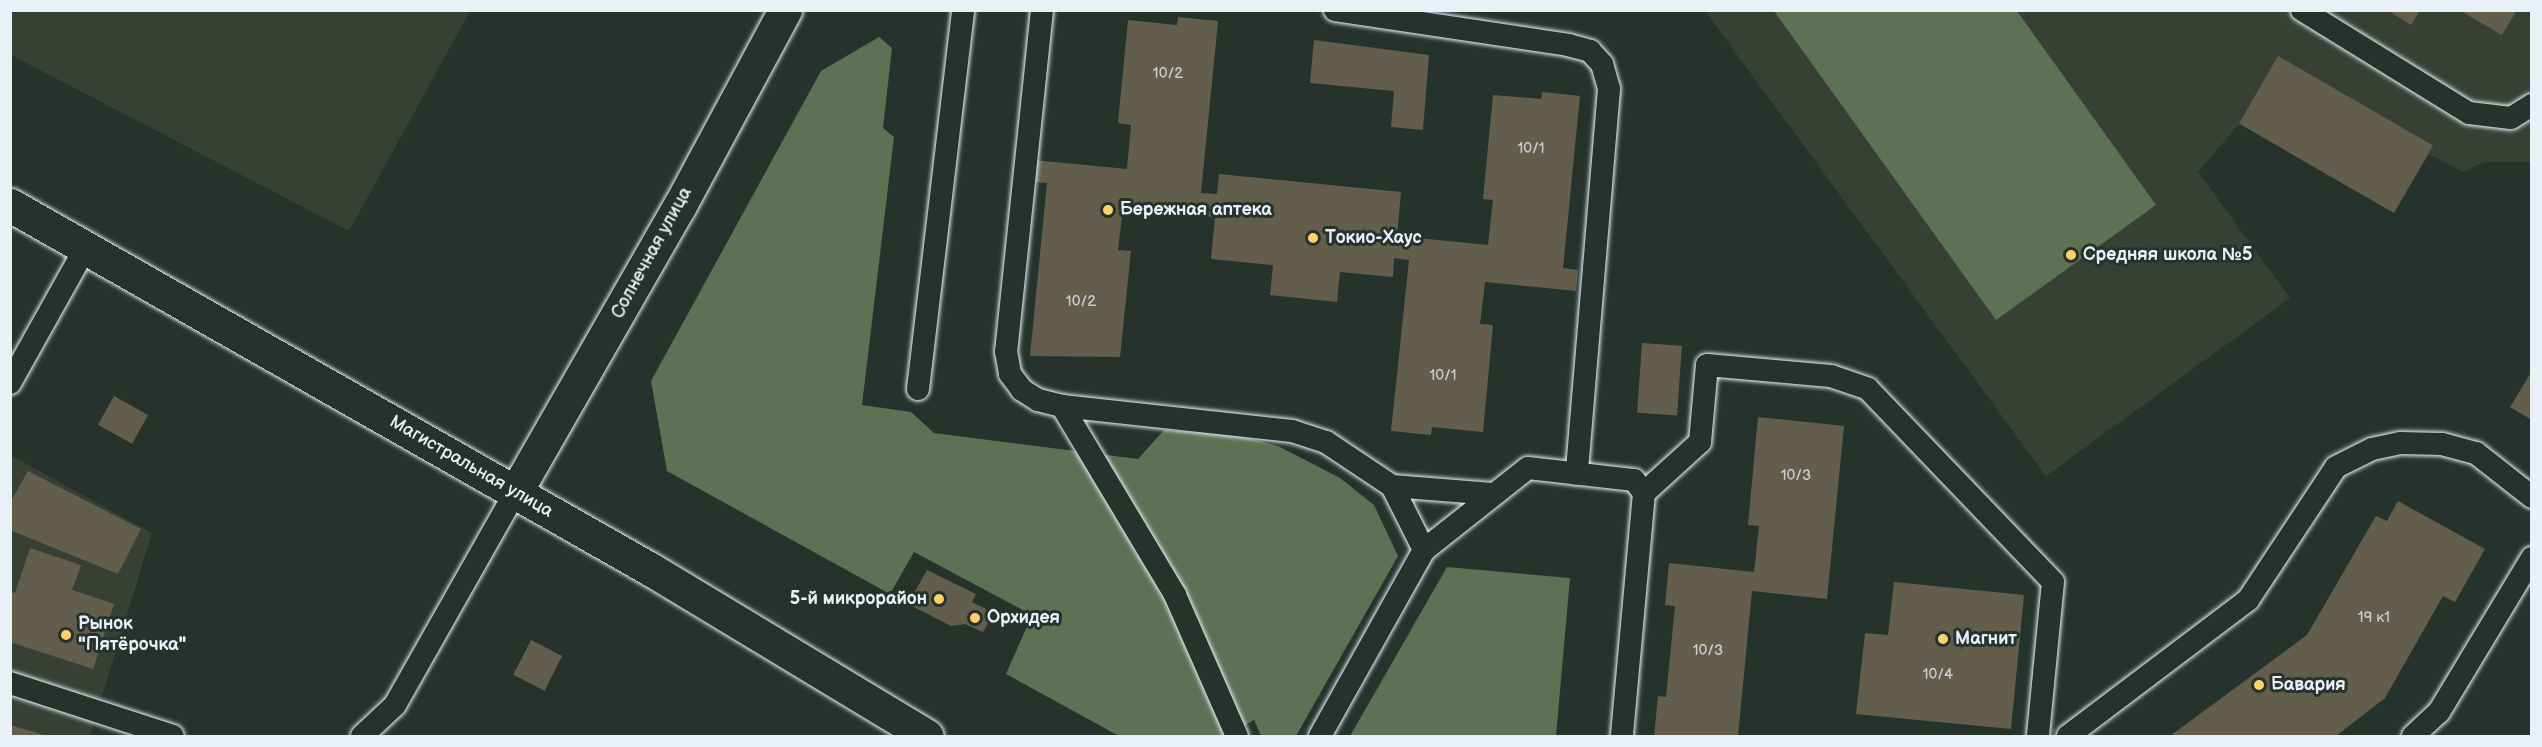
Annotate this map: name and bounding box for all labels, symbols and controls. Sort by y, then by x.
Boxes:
house number: 10/2 [1153,65,1183,83]
house number: 10/1 [1517,140,1545,158]
street label: Солнечная улица [607,184,697,322]
place label: Бережная аптека [1120,199,1272,221]
marker: Бережная аптека [1101,203,1115,217]
place label: Токио-Хаус [1325,227,1422,249]
marker: Токио-Хаус [1306,231,1320,245]
place label: Средняя школа №5 [2083,244,2252,266]
marker: Средняя школа №5 [2064,248,2078,262]
house number: 10/2 [1066,293,1096,311]
house number: 10/1 [1429,367,1457,385]
street label: Магистральная улица [385,411,557,523]
house number: 10/3 [1781,467,1811,485]
place label: 5-й микрорайон [790,588,927,610]
marker: 5-й микрорайон [932,592,946,606]
place label: Орхидея [987,607,1060,629]
house number: 19 к1 [2358,609,2390,627]
marker: Орхидея [968,611,982,625]
place label: Рынок "Пятёрочка" [78,614,186,656]
marker: Рынок "Пятёрочка" [59,628,73,642]
place label: Магнит [1955,628,2017,650]
marker: Магнит [1936,632,1950,646]
house number: 10/3 [1693,642,1723,660]
house number: 10/4 [1923,666,1953,684]
place label: Бавария [2271,674,2346,696]
marker: Бавария [2252,678,2266,692]

